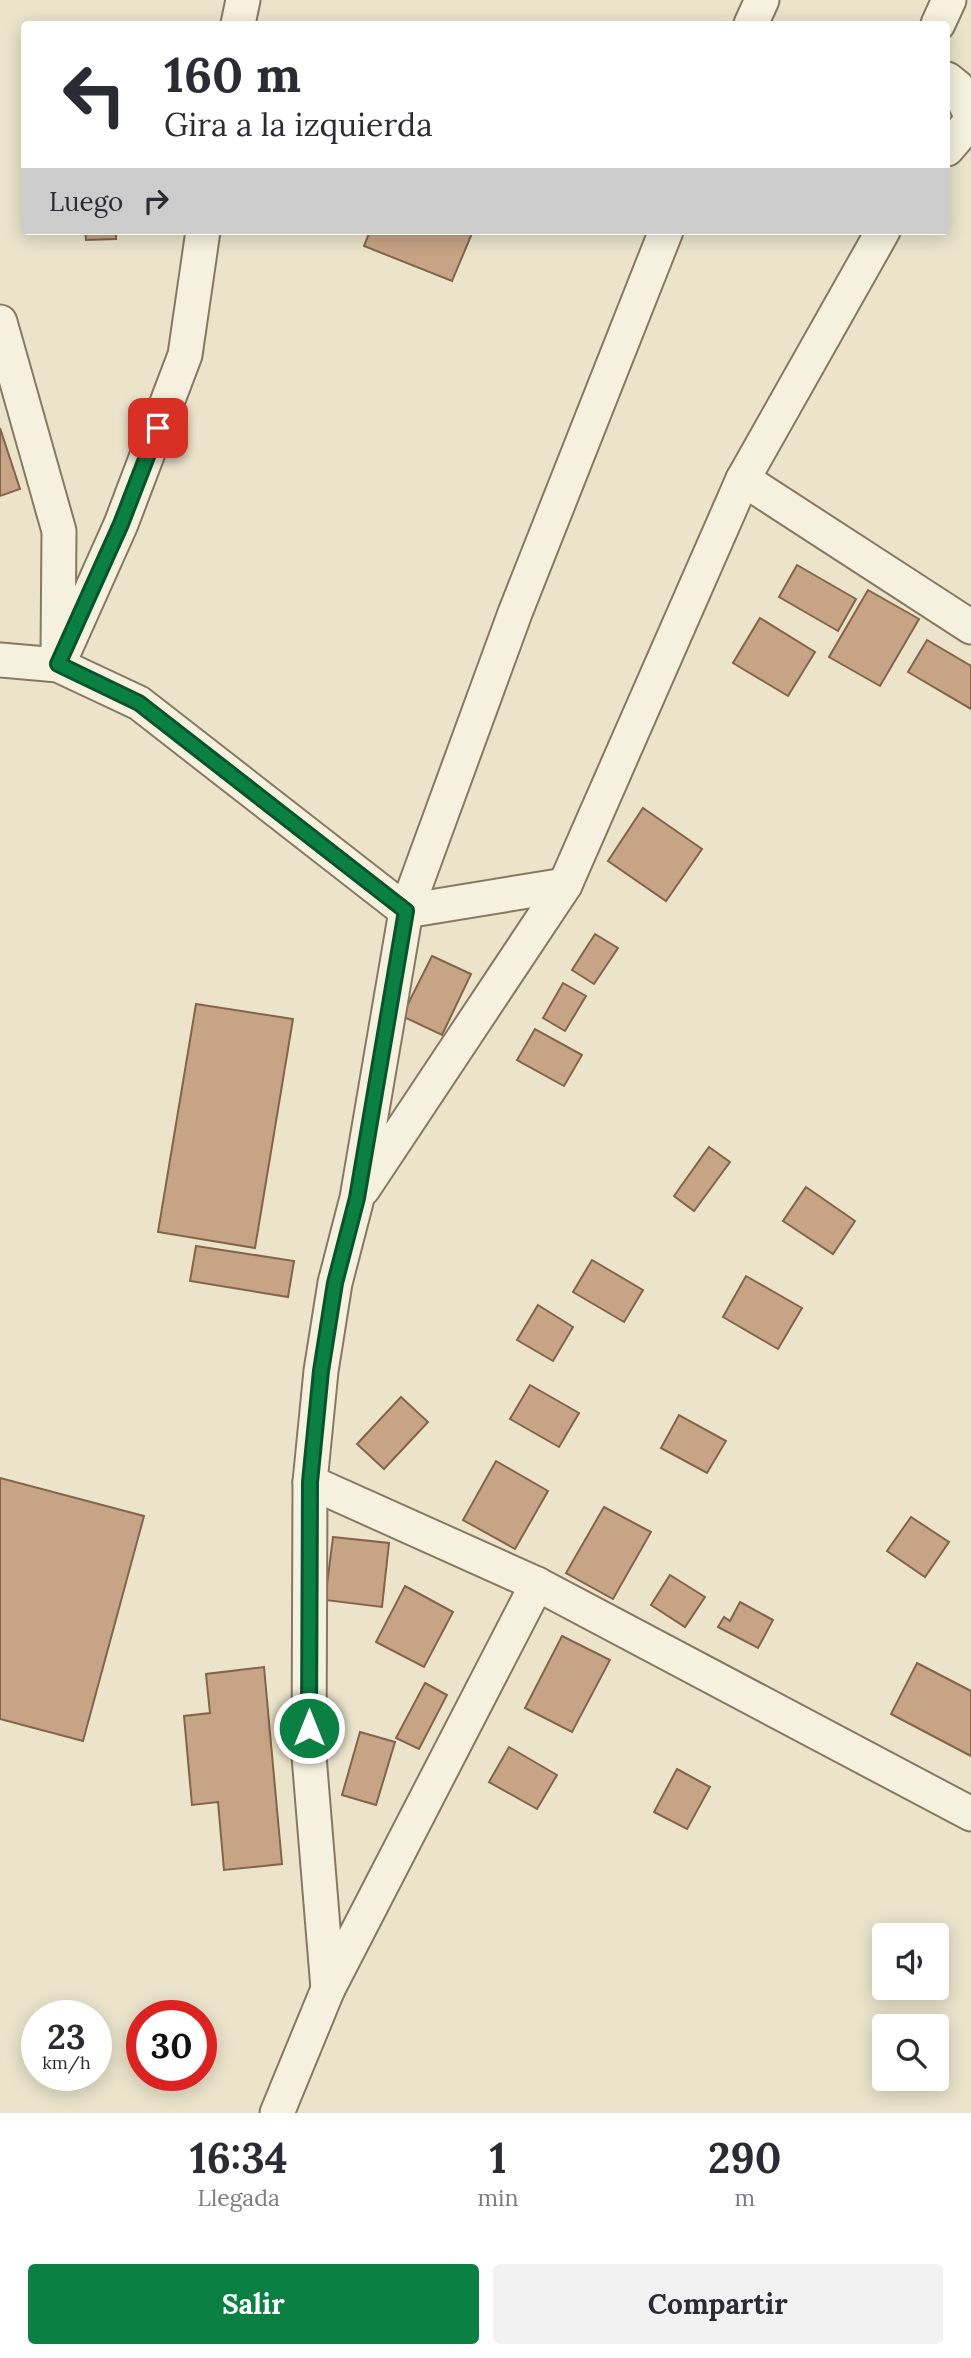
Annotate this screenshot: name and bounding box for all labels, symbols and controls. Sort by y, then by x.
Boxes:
text: 160 m [164,43,301,105]
icon: left [49,49,140,140]
text: Gira a la izquierda [164,104,433,145]
icon: right [137,182,175,220]
text: Luego [49,185,123,218]
pin [128,398,188,458]
icon: arrive [139,409,177,447]
position arrow [272,1691,346,1765]
map controls [872,1923,949,2091]
button: sound [872,1923,949,2000]
speed limit sign: 30 [126,2000,217,2091]
text: 23 [47,2014,86,2059]
button: search [872,2014,949,2091]
text: km/h [42,2051,91,2074]
text: 16:34 [190,2131,288,2185]
text: 1 [489,2131,506,2185]
text: 290 [708,2131,781,2185]
text: Llegada [198,2183,280,2212]
text: min [477,2183,518,2212]
text: m [734,2183,755,2212]
button: Salir [28,2264,479,2344]
button: Compartir [493,2264,943,2344]

